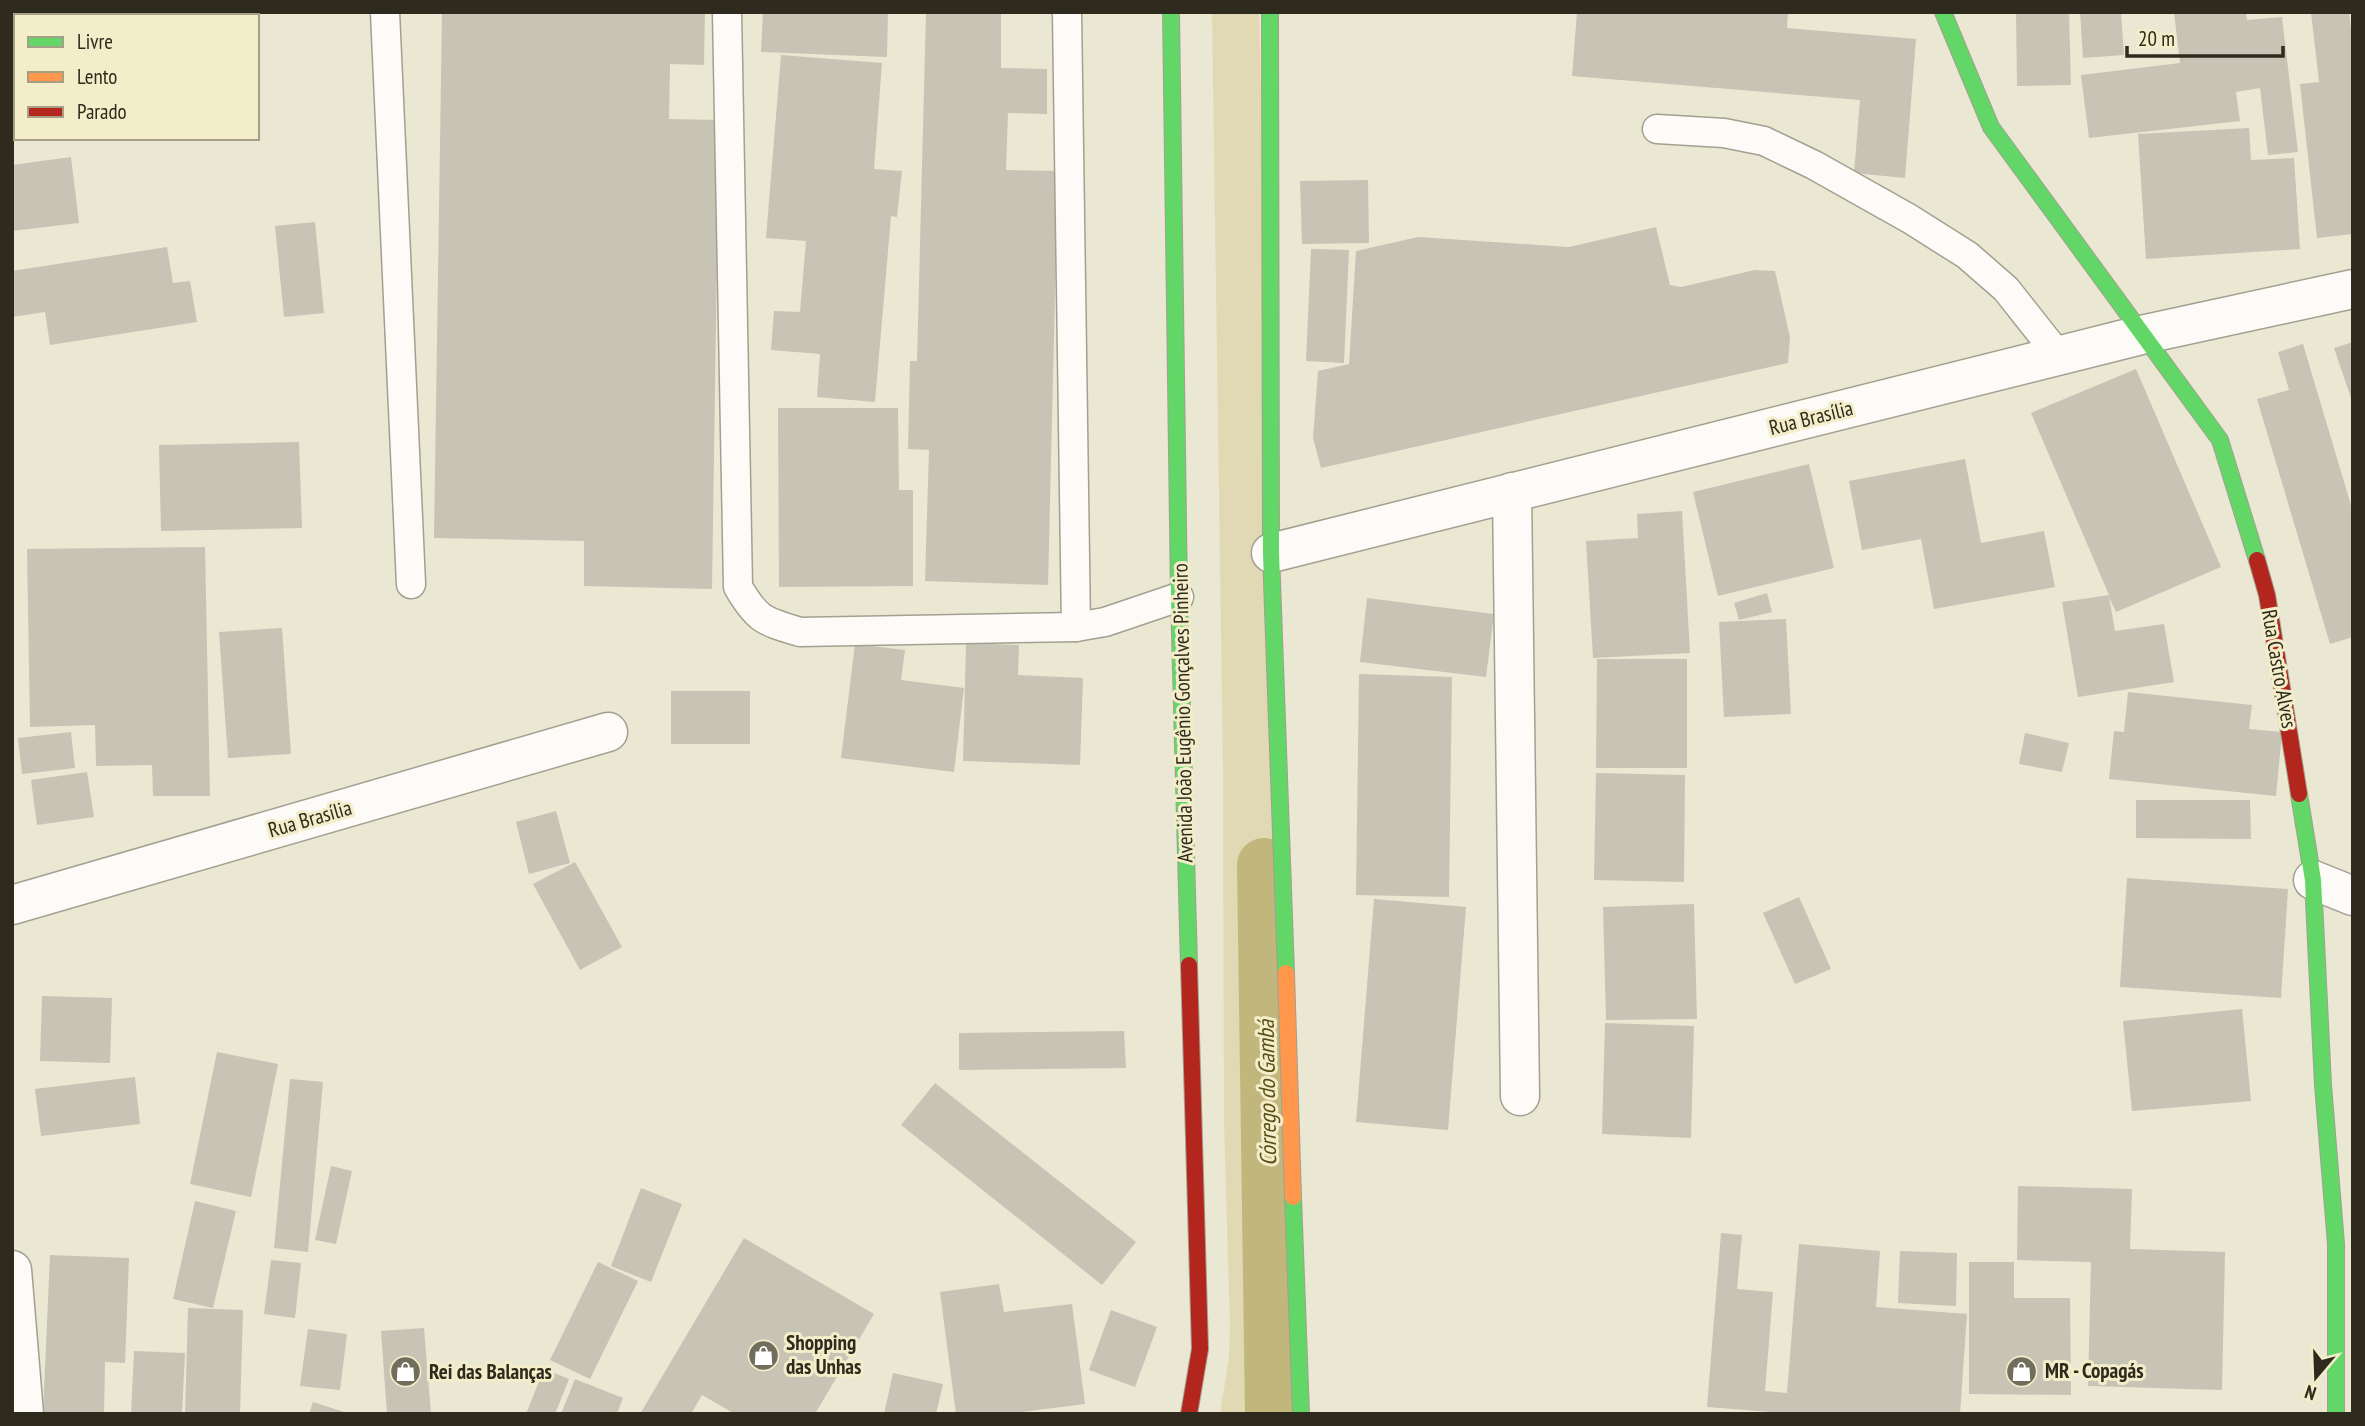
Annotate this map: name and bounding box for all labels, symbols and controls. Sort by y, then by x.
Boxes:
legend [14,14,259,140]
scale bar [2127,14,2283,58]
text: 20 m [2138,25,2175,52]
text: Livre [77,28,113,55]
text: Lento [77,63,117,90]
text: Parado [77,98,127,125]
street label: Rua Brasília [1766,394,1856,441]
street label: Avenida João Eugênio Gonçalves Pinheiro [1166,563,1199,863]
street label: Rua Castro Alves [2256,607,2303,730]
street label: Rua Brasília [265,794,355,843]
water label: Córrego do Gambá [1251,1018,1282,1166]
place label: Shopping das Unhas [786,1329,861,1380]
shop icon: Shopping das Unhas [746,1338,780,1372]
north arrow [2281,1342,2351,1412]
shop icon: MR - Copagás [2005,1354,2039,1388]
shop icon: Rei das Balanças [389,1355,423,1389]
place label: MR - Copagás [2045,1357,2144,1384]
place label: Rei das Balanças [429,1358,552,1385]
text: N [2302,1380,2319,1406]

